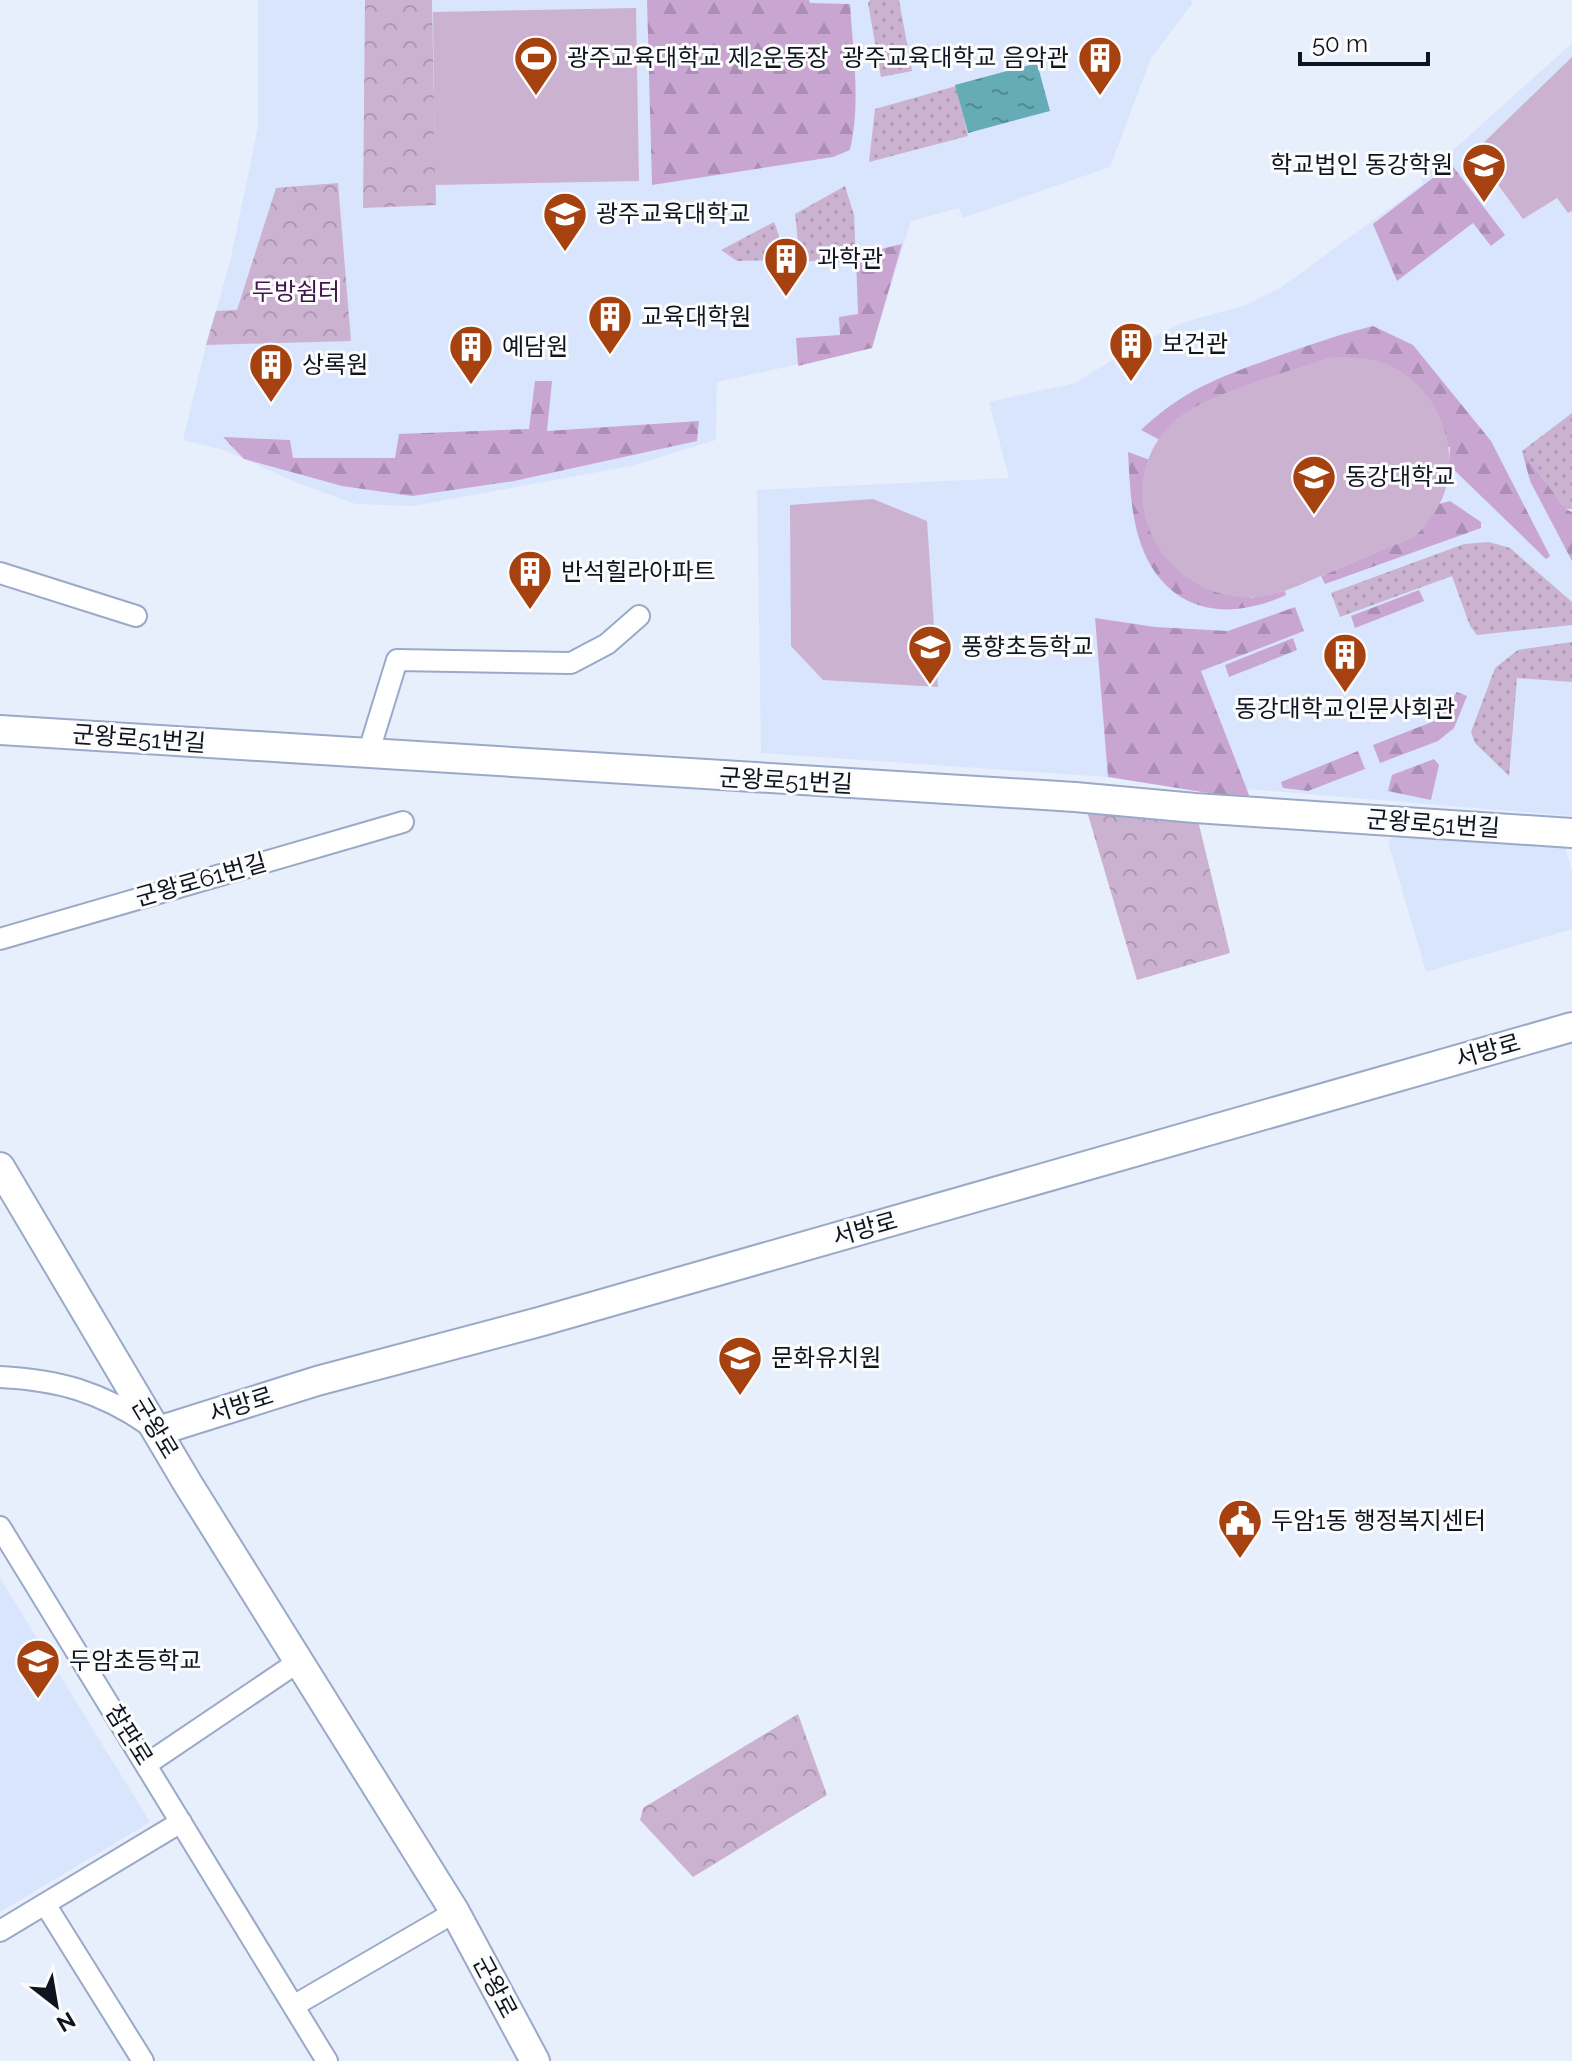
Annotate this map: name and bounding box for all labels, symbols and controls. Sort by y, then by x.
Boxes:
scale bar [1300,16,1428,66]
text: 50 m [1312,29,1368,58]
sports icon: 광주교육대학교 제2운동장 [512,34,560,97]
building icon: 광주교육대학교 음악관 [1076,34,1124,97]
place label: 광주교육대학교 제2운동장 [567,43,829,72]
place label: 광주교육대학교 음악관 [842,43,1069,72]
school or university icon: 학교법인 동강학원 [1460,141,1508,204]
place label: 학교법인 동강학원 [1270,150,1453,179]
school or university icon: 광주교육대학교 [541,190,589,253]
place label: 광주교육대학교 [596,199,751,228]
building icon: 과학관 [762,235,810,298]
place label: 과학관 [817,244,883,273]
park label: 두방쉼터 [252,277,340,306]
building icon: 교육대학원 [586,293,634,356]
place label: 교육대학원 [641,302,751,331]
building icon: 보건관 [1107,320,1155,383]
building icon: 예담원 [447,323,495,386]
place label: 보건관 [1162,329,1228,358]
place label: 예담원 [502,332,568,361]
building icon: 상록원 [247,341,295,404]
place label: 상록원 [302,350,368,379]
school or university icon: 동강대학교 [1290,453,1338,516]
place label: 동강대학교 [1345,462,1455,491]
building icon: 반석힐라아파트 [506,548,554,611]
place label: 반석힐라아파트 [561,557,716,586]
school or university icon: 풍향초등학교 [906,623,954,686]
building icon: 동강대학교인문사회관 [1321,631,1369,694]
place label: 풍향초등학교 [961,632,1093,661]
place label: 동강대학교인문사회관 [1235,694,1455,723]
street label: 군왕로51번길 [71,719,207,758]
street label: 군왕로51번길 [718,763,854,798]
street label: 군왕로51번길 [1365,804,1501,843]
street label: 군왕로61번길 [132,847,270,912]
street label: 서방로 [1452,1027,1524,1074]
street label: 서방로 [829,1205,901,1252]
school or university icon: 문화유치원 [716,1334,764,1397]
place label: 문화유치원 [771,1343,881,1372]
street label: 서방로 [205,1380,277,1429]
street label: 군왕로 [126,1392,185,1464]
public building icon: 두암1동 행정복지센터 [1216,1497,1264,1560]
place label: 두암1동 행정복지센터 [1271,1506,1486,1535]
school or university icon: 두암초등학교 [14,1637,62,1700]
place label: 두암초등학교 [69,1646,201,1675]
street label: 참판로 [100,1699,159,1771]
street label: 군왕로 [467,1951,524,2023]
north arrow [16,1965,96,2045]
text: N [52,2007,80,2038]

